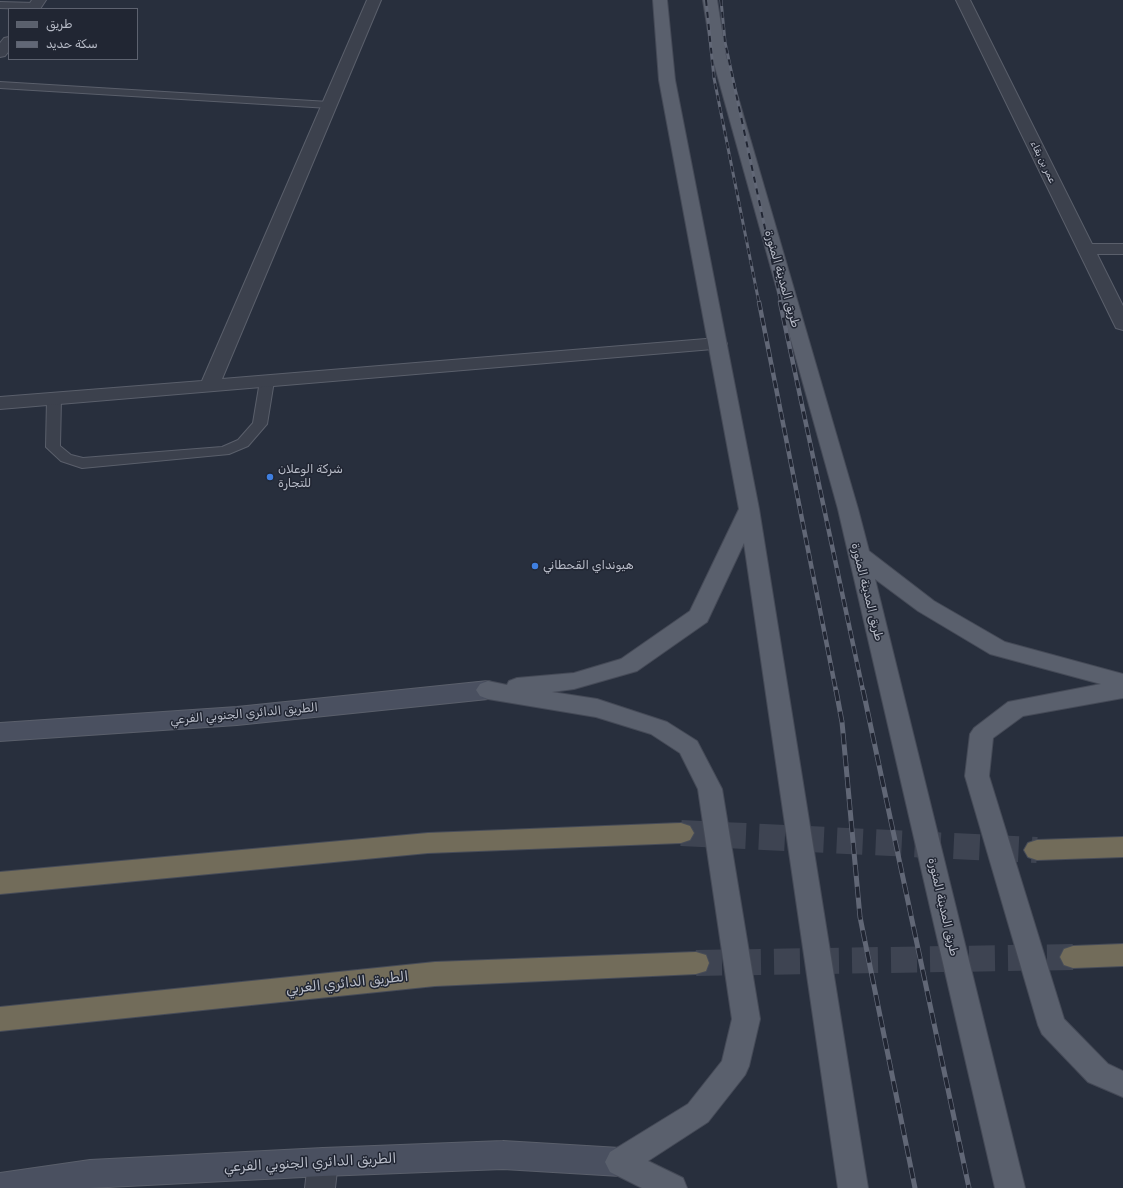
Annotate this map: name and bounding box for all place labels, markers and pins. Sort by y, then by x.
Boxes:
place label: شركة الوعلان للتجارة [278,463,343,491]
marker: شركة الوعلان للتجارة [265,472,275,482]
place label: هيونداي القحطاني [543,559,634,573]
marker: هيونداي القحطاني [530,561,540,571]

